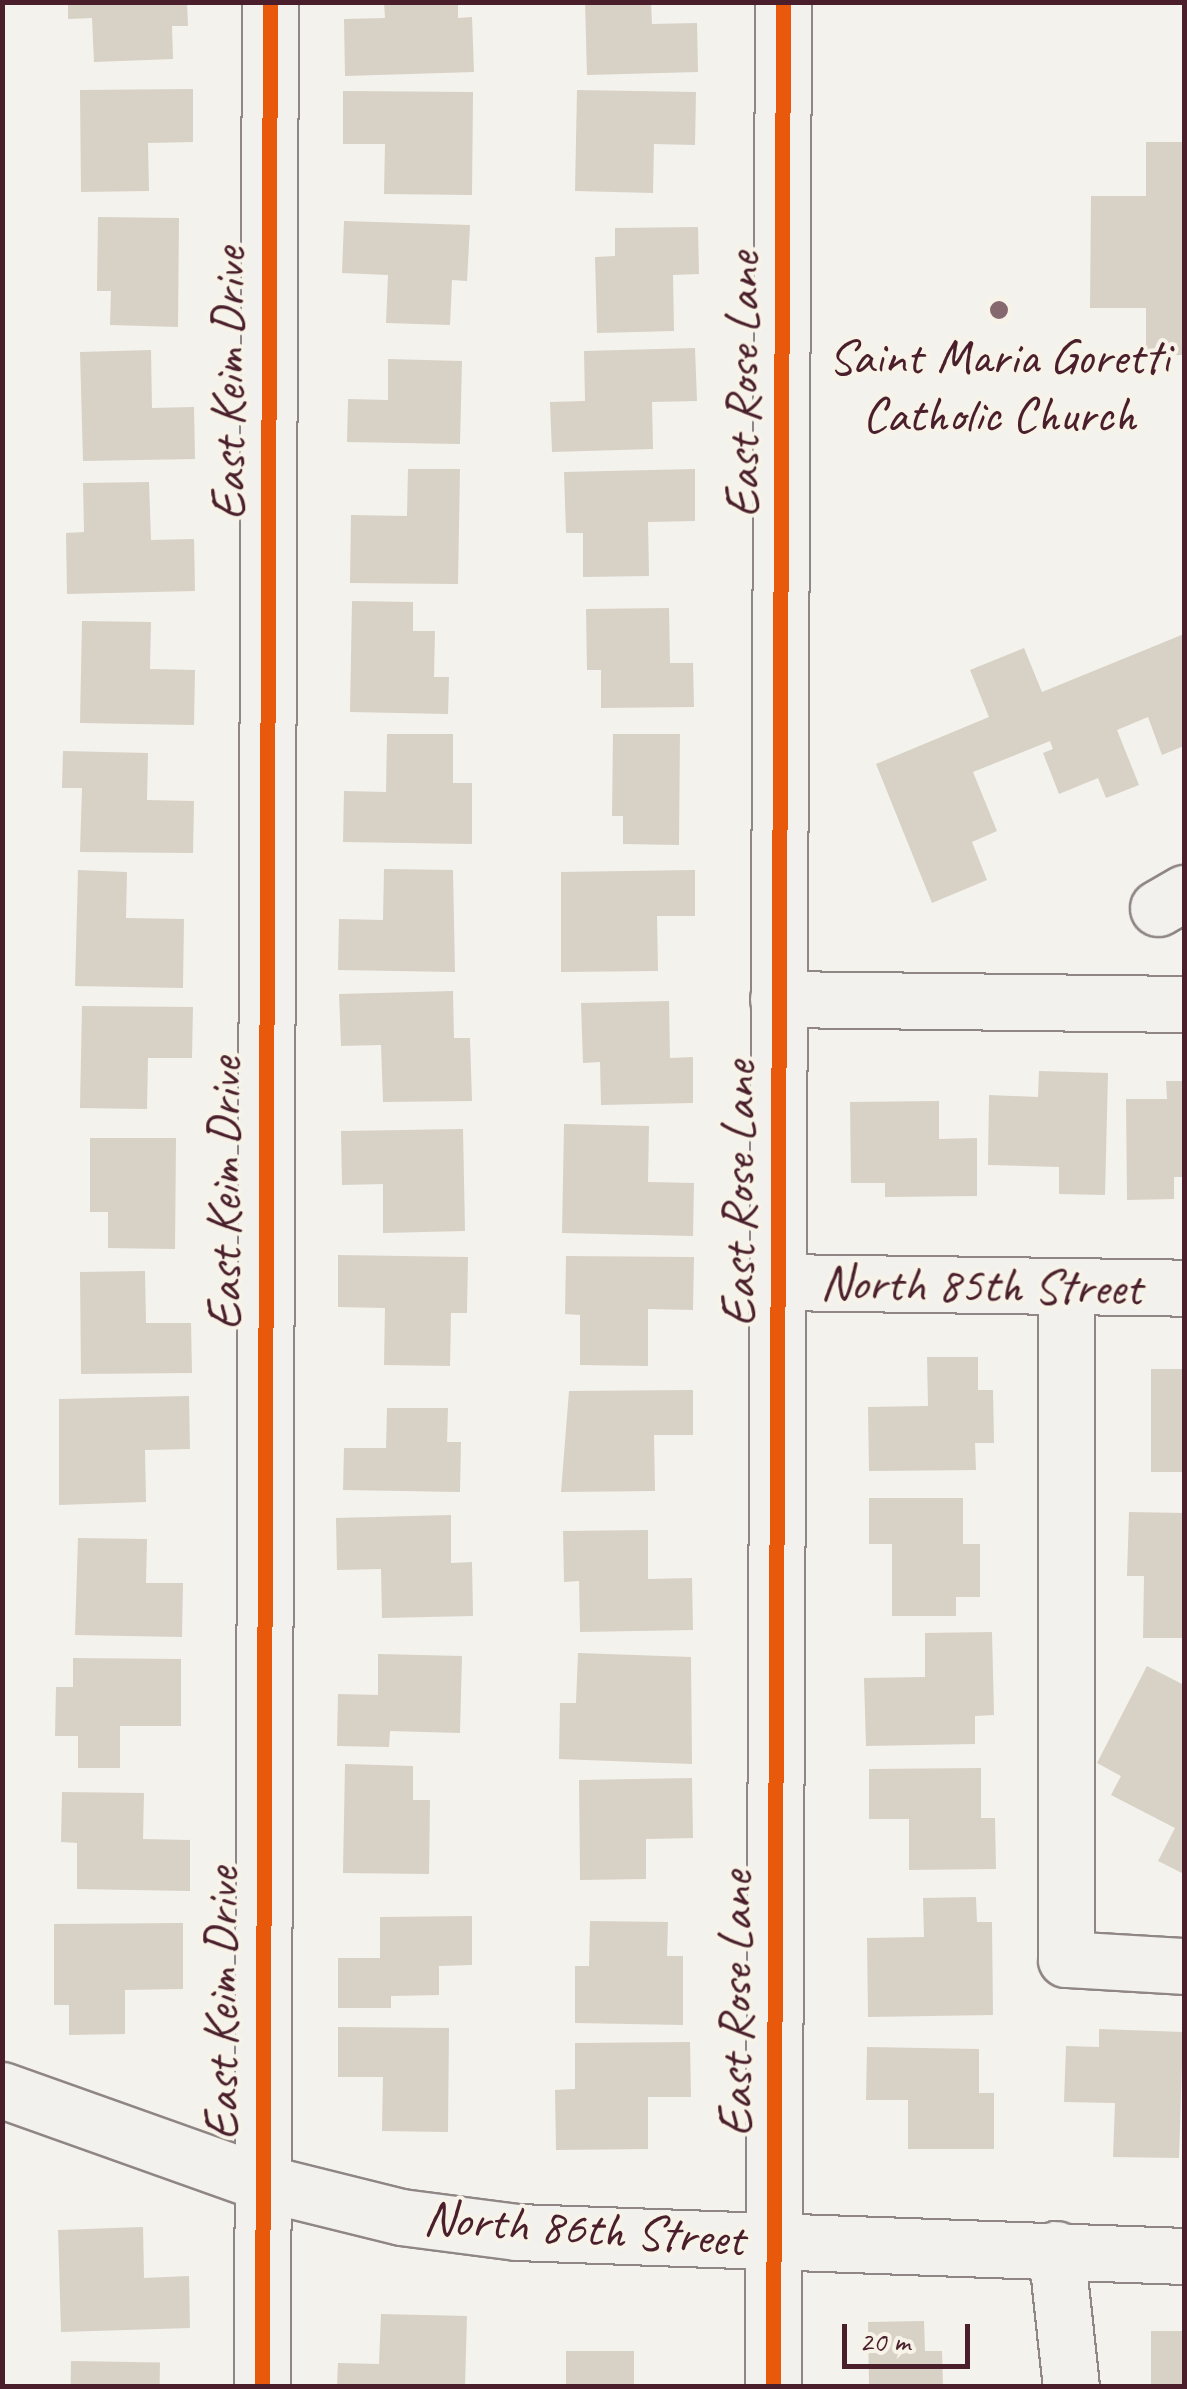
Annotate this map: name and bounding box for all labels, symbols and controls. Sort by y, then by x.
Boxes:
street label: East Keim Drive [198,248,258,520]
street label: East Rose Lane [712,252,772,518]
marker: Saint Maria Goretti Catholic Church [988,299,1010,321]
place label: Saint Maria Goretti Catholic Church [828,326,1170,444]
street label: East Keim Drive [194,1058,254,1330]
street label: East Rose Lane [708,1061,768,1327]
street label: North 85th Street [819,1252,1143,1318]
street label: East Keim Drive [191,1868,251,2140]
street label: East Rose Lane [705,1871,765,2137]
street label: North 86th Street [421,2187,747,2269]
scale bar [847,2304,974,2366]
text: 20 m [859,2322,910,2360]

